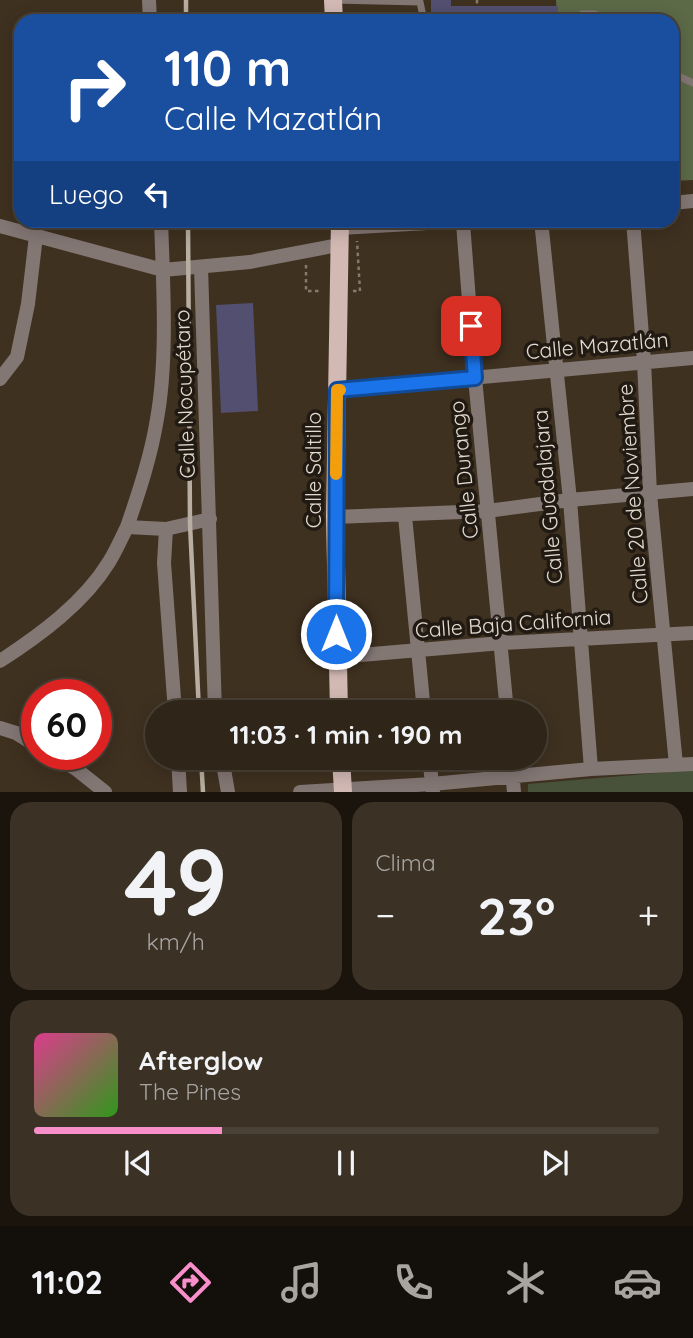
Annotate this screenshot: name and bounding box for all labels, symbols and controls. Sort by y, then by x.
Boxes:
text: 110 m [164,37,291,98]
icon: right [49,42,140,133]
text: Calle Mazatlán [164,98,382,138]
icon: left [138,175,176,213]
text: Luego [49,178,124,211]
pin [441,296,501,356]
icon: arrive [452,307,490,345]
street label: Calle Nocupétaro [168,309,200,479]
street label: Calle Mazatlán [525,326,669,364]
street label: Calle 20 de Noviembre [611,383,653,605]
street label: Calle Durango [443,400,483,540]
street label: Calle Guadalajara [526,409,568,585]
street label: Calle Saltillo [300,412,326,528]
position arrow [299,597,373,671]
street label: Calle Baja California [414,603,612,643]
speed limit sign: 60 [21,679,112,770]
text: 11:03 · 1 min · 190 m [229,718,463,751]
text: 49 [124,824,227,938]
text: Clima [376,848,436,877]
text: 23° [477,883,555,948]
text: − [376,891,395,939]
text: + [638,891,659,939]
text: km/h [147,927,205,956]
text: Afterglow [139,1044,263,1077]
text: The Pines [139,1077,241,1106]
icon: previous [119,1144,157,1182]
icon: pause [327,1144,365,1182]
icon: next [536,1144,574,1182]
icon: directions [166,1258,215,1307]
icon: music [277,1258,326,1307]
icon: phone [389,1258,438,1307]
icon: climate [501,1258,550,1307]
icon: car [613,1258,662,1307]
text: 11:02 [31,1262,103,1302]

